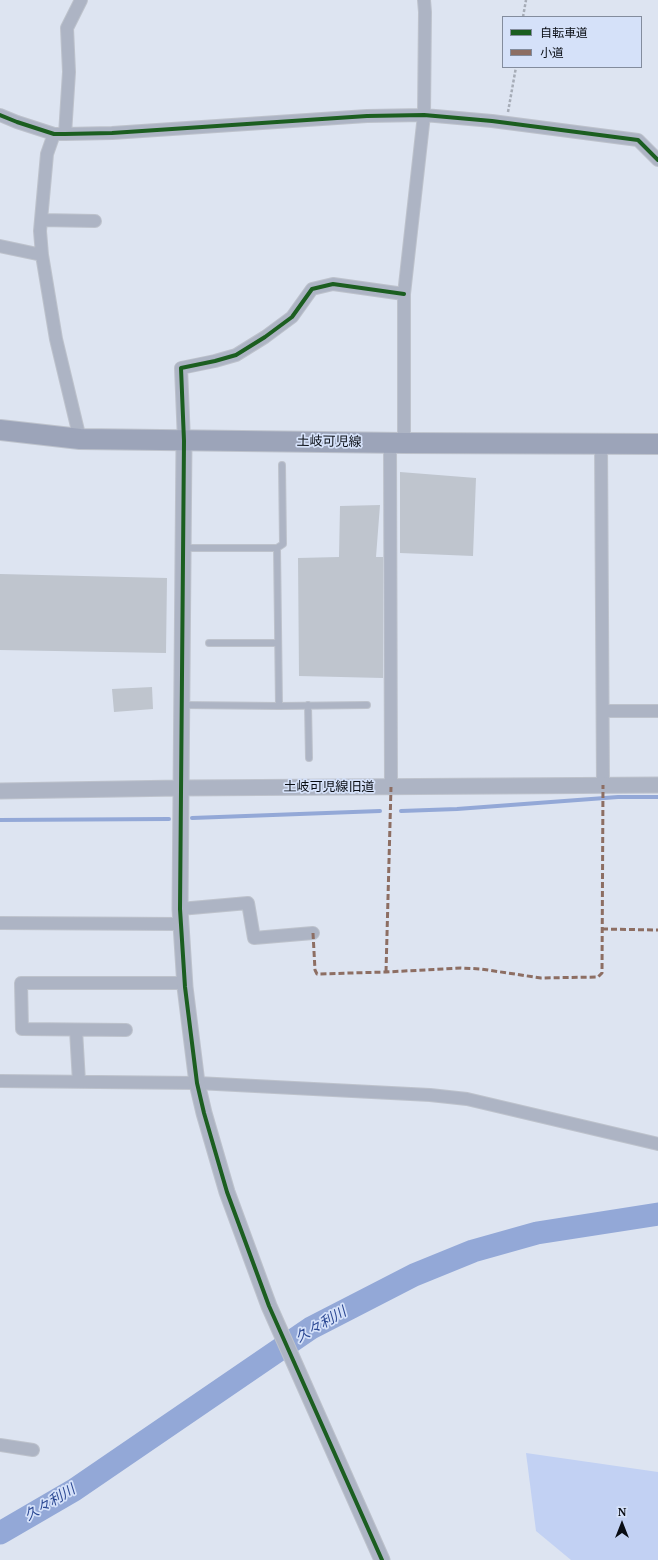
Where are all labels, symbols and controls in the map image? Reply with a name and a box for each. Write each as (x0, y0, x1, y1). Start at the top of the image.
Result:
legend (502, 16, 642, 68)
text: 自転車道 (540, 24, 588, 41)
text: 小道 (540, 44, 564, 61)
street label: 土岐可児線 (296, 434, 362, 450)
street label: 土岐可児線旧道 (284, 779, 374, 795)
water label: 久々利川 (293, 1304, 349, 1346)
water label: 久々利川 (22, 1481, 78, 1525)
north arrow (602, 1504, 642, 1544)
text: N (618, 1504, 626, 1519)

